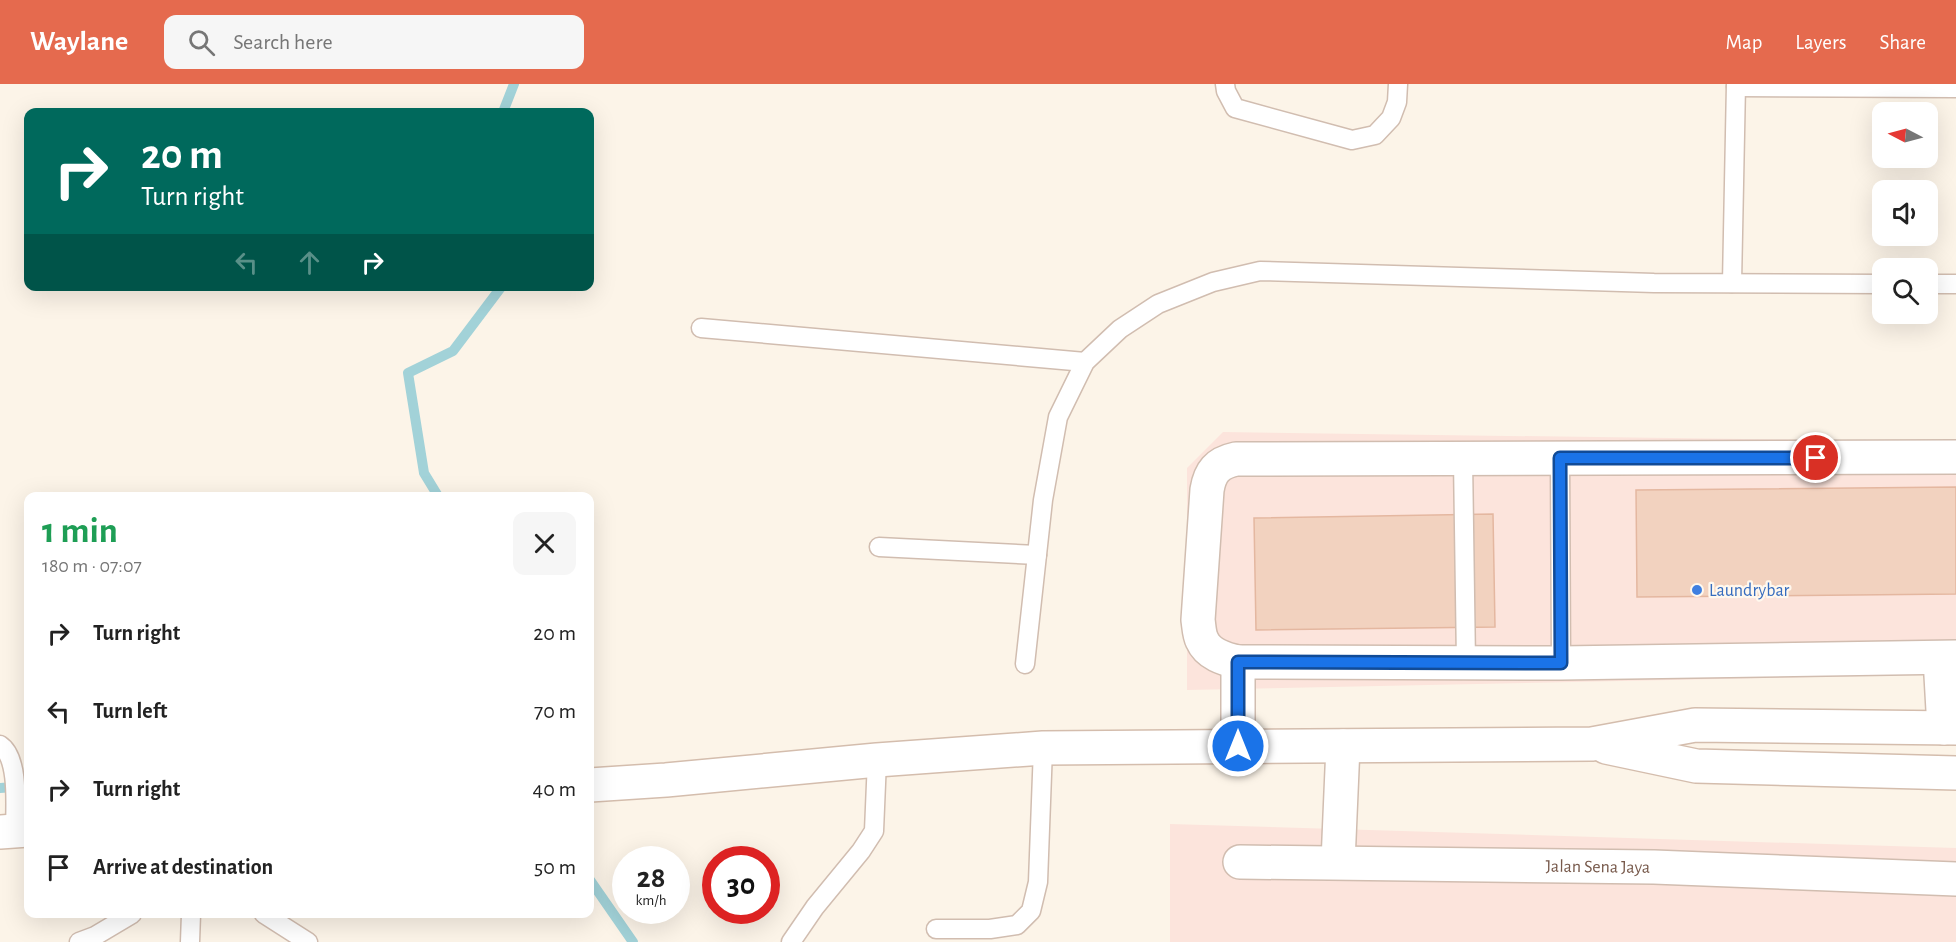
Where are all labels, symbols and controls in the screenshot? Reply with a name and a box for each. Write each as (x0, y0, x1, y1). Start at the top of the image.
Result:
search box (164, 15, 584, 69)
icon: search (185, 26, 218, 59)
text: Waylane (30, 28, 128, 56)
text: Search here (233, 31, 333, 53)
text: Map (1726, 32, 1762, 53)
text: Layers (1795, 32, 1846, 53)
text: Share (1879, 32, 1926, 53)
north arrow (1872, 102, 1938, 168)
map controls (1872, 102, 1938, 324)
icon: right (42, 132, 120, 210)
text: 20 m (141, 134, 223, 176)
button: sound (1872, 180, 1938, 246)
text: Turn right (141, 183, 244, 210)
icon: left (230, 246, 263, 279)
icon: ahead (293, 246, 326, 279)
icon: right (356, 246, 389, 279)
button: search (1872, 258, 1938, 324)
pin (1790, 432, 1841, 483)
icon: arrive (1799, 441, 1832, 474)
button: close (513, 512, 576, 575)
text: 1 min (42, 513, 118, 549)
text: 180 m · 07:07 (42, 556, 142, 576)
place label: Laundrybar (1709, 582, 1790, 600)
marker: Laundrybar (1690, 583, 1704, 597)
icon: right (42, 617, 75, 650)
text: Turn right (93, 622, 180, 644)
text: 20 m (533, 622, 576, 644)
icon: left (42, 695, 75, 728)
text: Turn left (93, 700, 167, 722)
text: 70 m (534, 700, 576, 722)
position arrow (1206, 714, 1270, 778)
icon: right (42, 773, 75, 806)
text: Turn right (93, 778, 180, 800)
text: 40 m (533, 778, 576, 800)
speed limit sign: 30 (702, 846, 780, 924)
icon: arrive (42, 851, 75, 884)
text: Arrive at destination (93, 856, 273, 878)
text: 50 m (534, 856, 576, 878)
street label: Jalan Sena Jaya (1546, 858, 1650, 877)
text: 28 (637, 863, 665, 893)
text: km/h (636, 893, 666, 908)

